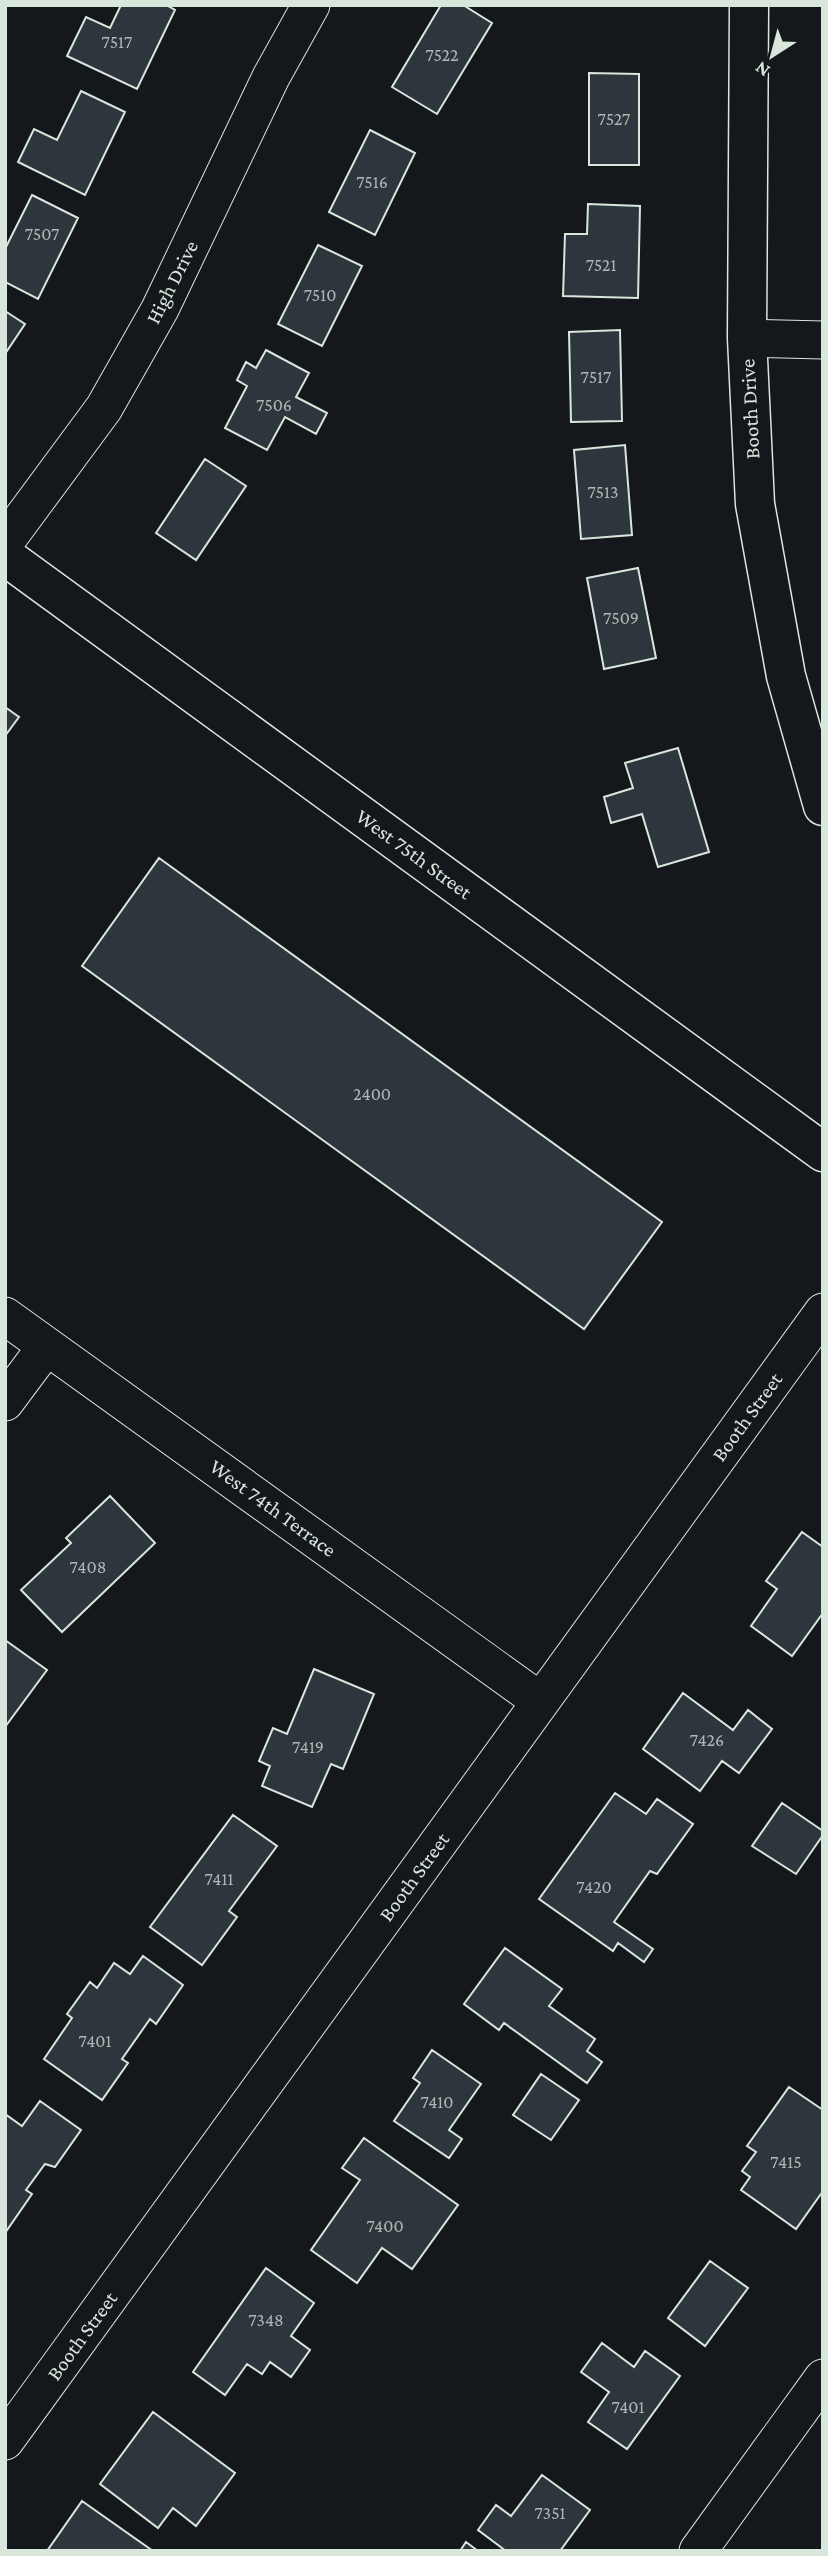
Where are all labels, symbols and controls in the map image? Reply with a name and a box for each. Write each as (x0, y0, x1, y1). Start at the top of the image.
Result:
north arrow (737, 21, 807, 91)
house number: 7517 (102, 32, 132, 52)
house number: 7522 (425, 45, 459, 65)
text: N (751, 57, 774, 82)
house number: 7527 (598, 109, 630, 129)
house number: 7516 (356, 172, 388, 192)
house number: 7507 (25, 224, 59, 244)
street label: High Drive (141, 236, 203, 328)
house number: 7521 (586, 255, 616, 275)
house number: 7510 (304, 285, 336, 305)
street label: Booth Drive (735, 358, 765, 460)
house number: 7517 (581, 367, 611, 387)
house number: 7506 (256, 395, 292, 415)
house number: 7513 (587, 482, 619, 502)
house number: 7509 (603, 608, 639, 628)
street label: West 75th Street (351, 804, 477, 905)
house number: 2400 (353, 1084, 391, 1104)
street label: Booth Street (707, 1367, 788, 1466)
street label: West 74th Terrace (205, 1454, 341, 1562)
house number: 7408 (70, 1557, 106, 1577)
house number: 7426 (690, 1730, 724, 1750)
house number: 7419 (292, 1737, 324, 1757)
street label: Booth Street (374, 1827, 455, 1926)
house number: 7411 (205, 1869, 233, 1889)
house number: 7420 (576, 1877, 612, 1897)
house number: 7401 (78, 2031, 112, 2051)
house number: 7410 (420, 2092, 454, 2112)
house number: 7415 (770, 2152, 802, 2172)
house number: 7400 (366, 2216, 404, 2236)
street label: Booth Street (42, 2286, 123, 2385)
house number: 7348 (248, 2310, 284, 2330)
house number: 7401 (611, 2397, 645, 2417)
house number: 7351 (534, 2503, 566, 2523)

